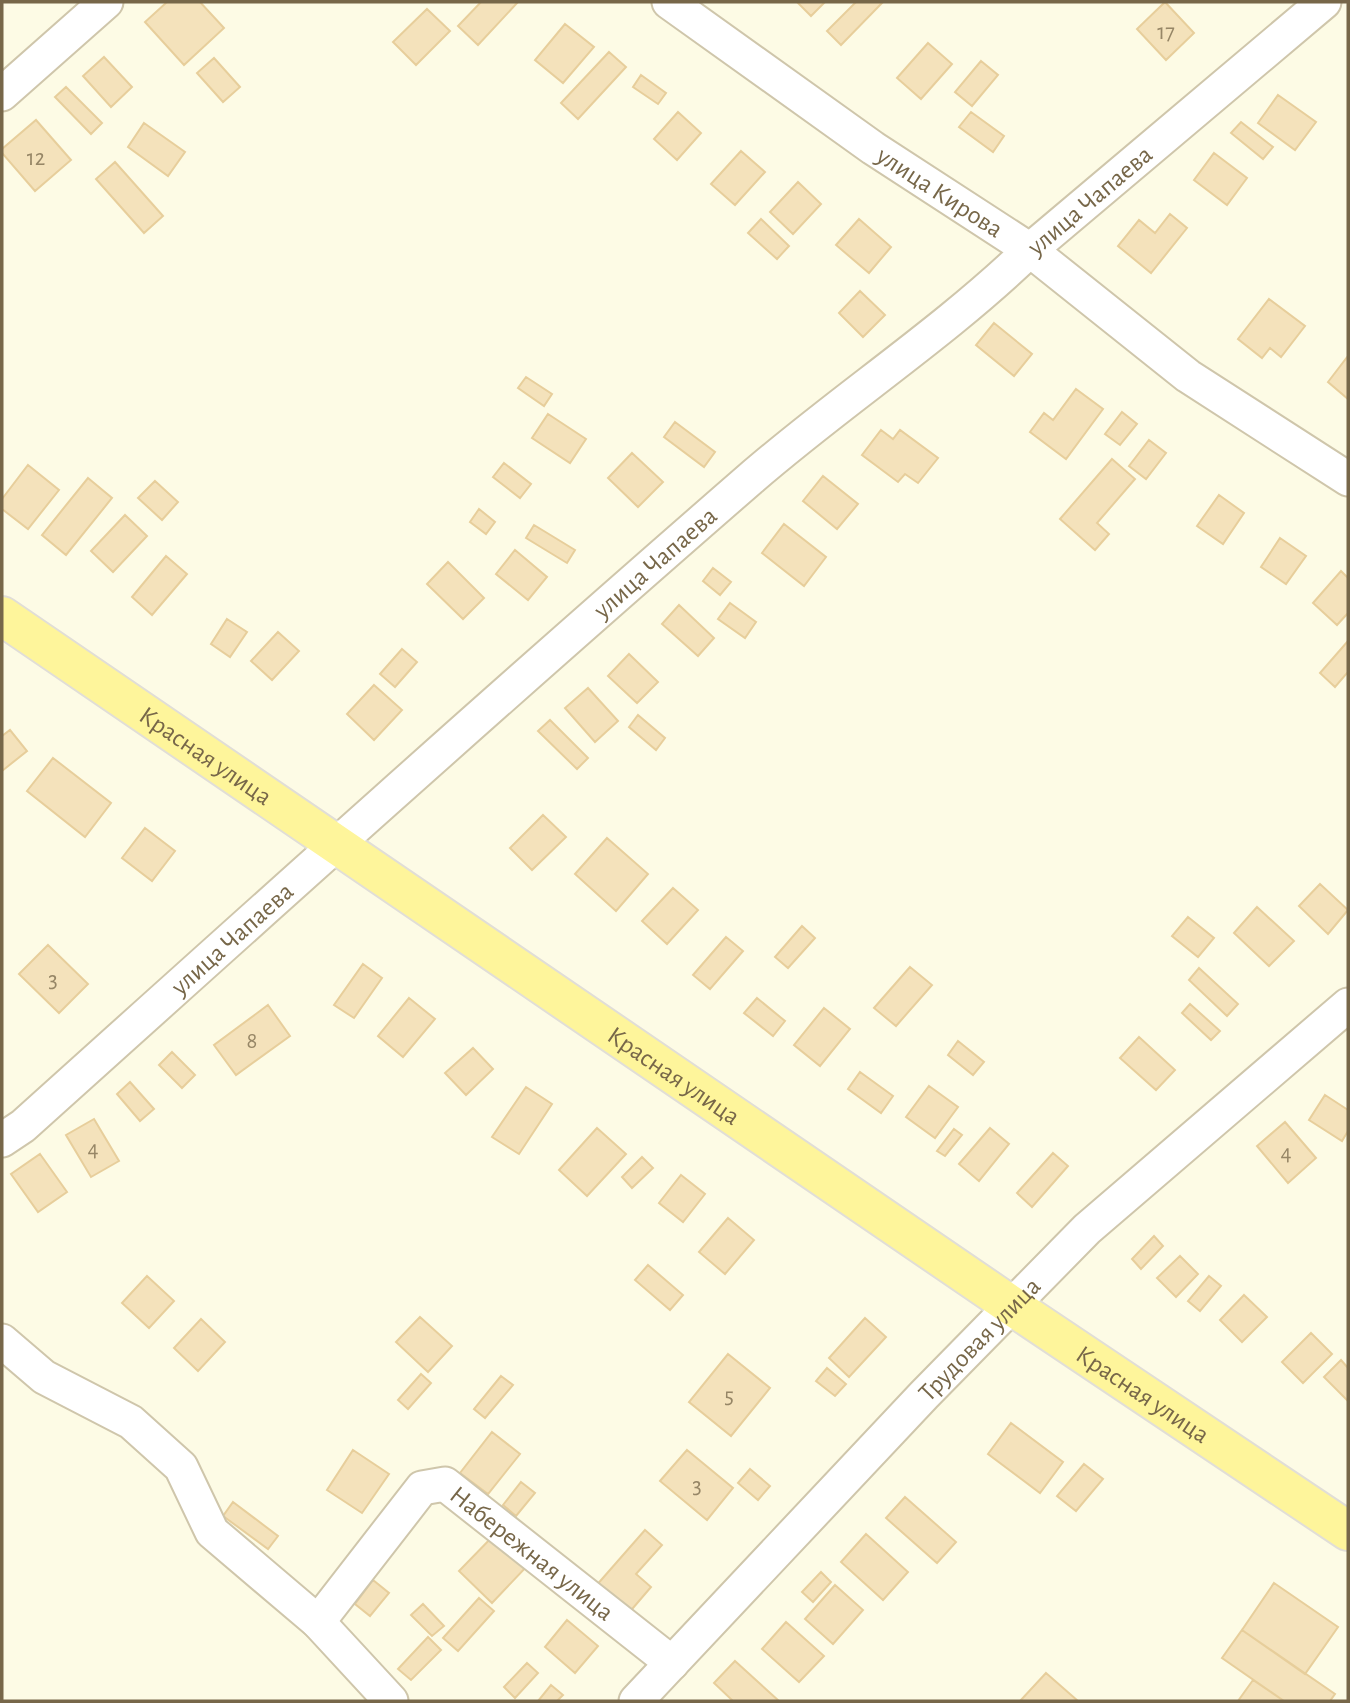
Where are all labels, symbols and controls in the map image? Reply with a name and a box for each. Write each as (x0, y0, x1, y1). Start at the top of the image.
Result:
house number: 17 (1157, 21, 1175, 44)
street label: улица Чапаева (1022, 141, 1157, 261)
street label: улица Кирова (871, 142, 1007, 243)
house number: 12 (27, 147, 45, 170)
street label: улица Чапаева (588, 502, 722, 624)
street label: Красная улица (134, 702, 276, 810)
street label: улица Чапаева (166, 878, 298, 1001)
house number: 3 (48, 969, 58, 992)
street label: Красная улица (603, 1022, 745, 1130)
house number: 8 (247, 1030, 257, 1053)
house number: 4 (87, 1138, 99, 1161)
house number: 4 (1280, 1142, 1292, 1165)
street label: Трудовая улица (914, 1273, 1046, 1406)
street label: Красная улица (1071, 1341, 1214, 1448)
house number: 5 (724, 1385, 734, 1408)
house number: 3 (692, 1475, 702, 1498)
street label: Набережная улица (445, 1481, 618, 1626)

